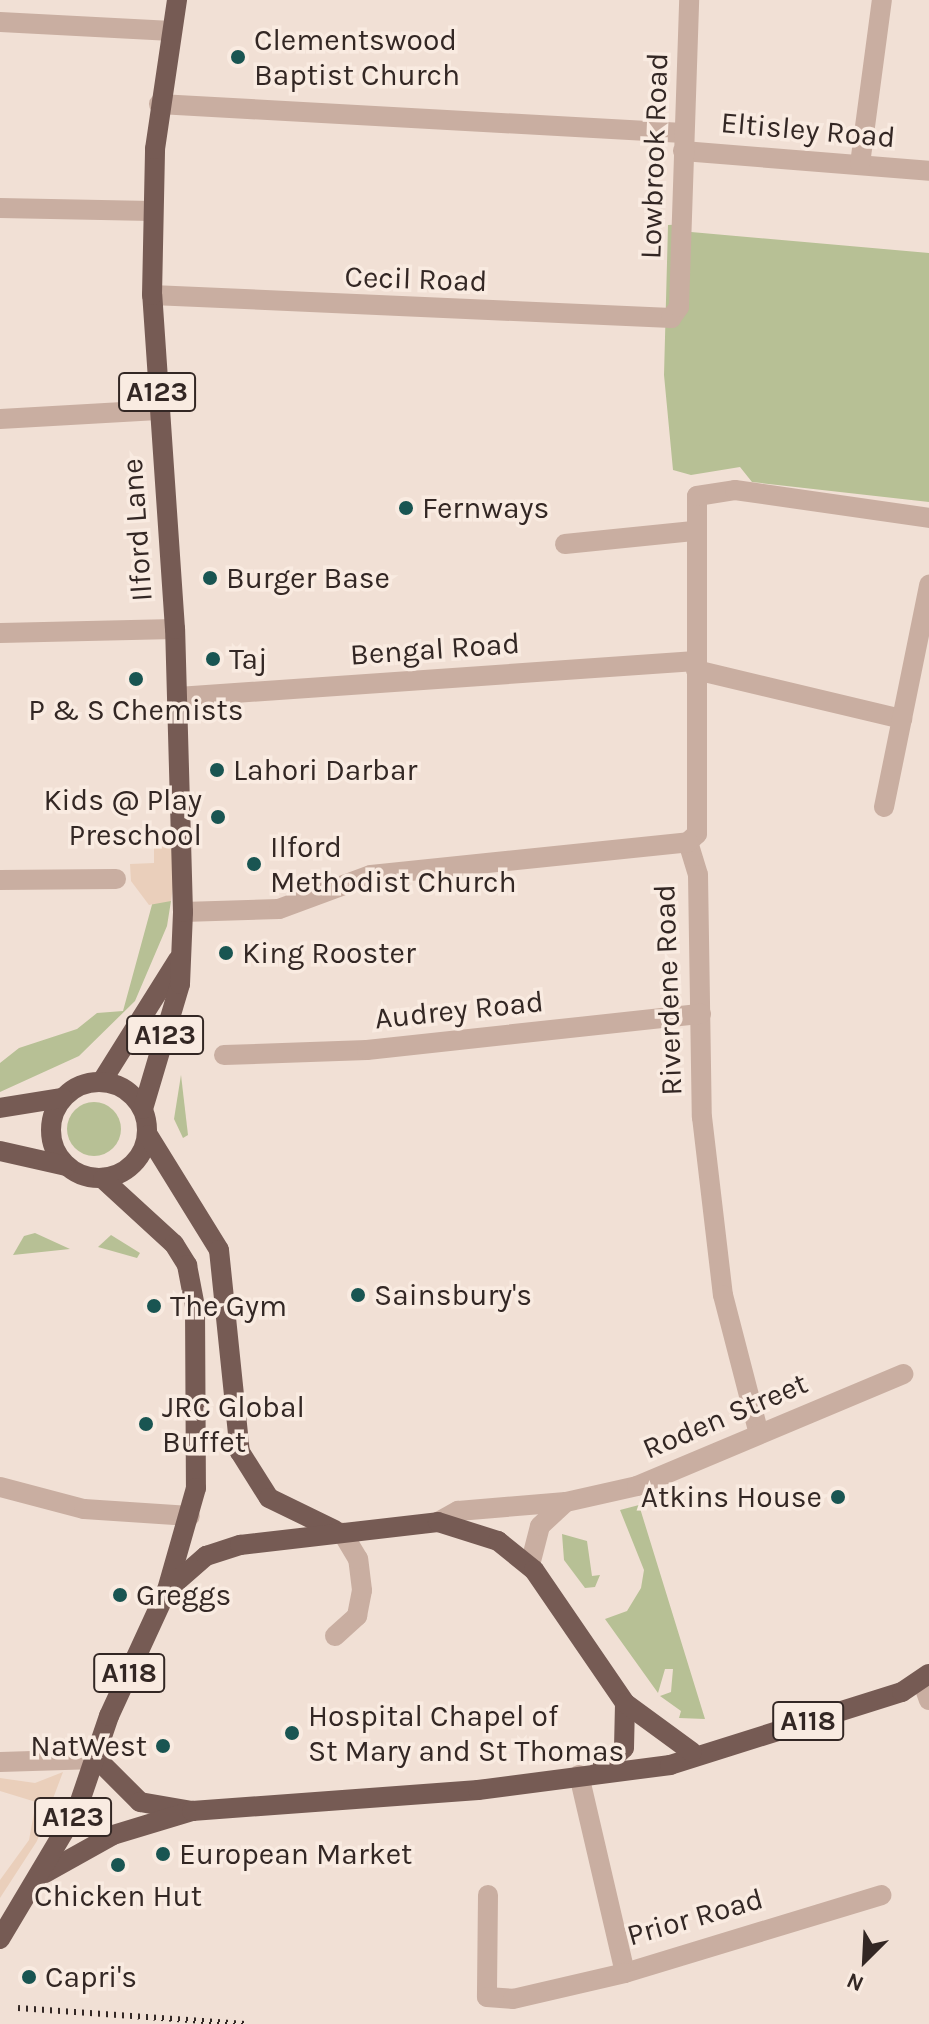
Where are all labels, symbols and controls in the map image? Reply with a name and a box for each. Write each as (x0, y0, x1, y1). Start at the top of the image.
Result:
place label: Clementswood Baptist Church (254, 22, 460, 92)
marker: Clementswood Baptist Church (229, 48, 247, 66)
street label: Lowbrook Road (632, 52, 676, 260)
street label: Eltisley Road (719, 104, 897, 156)
street label: Cecil Road (344, 259, 488, 299)
road number: A123 (117, 368, 197, 416)
street label: Ilford Lane (114, 457, 160, 603)
place label: Fernways (422, 490, 549, 526)
marker: Fernways (397, 499, 415, 517)
place label: Burger Base (226, 560, 390, 596)
marker: Burger Base (201, 569, 219, 587)
street label: Bengal Road (349, 625, 521, 673)
place label: Taj (229, 641, 267, 677)
marker: Taj (204, 650, 222, 668)
marker: P & S Chemists (127, 670, 145, 688)
place label: P & S Chemists (28, 692, 244, 728)
place label: Lahori Darbar (233, 752, 417, 788)
marker: Lahori Darbar (208, 761, 226, 779)
place label: Kids @ Play Preschool (43, 782, 202, 852)
marker: Kids @ Play Preschool (209, 808, 227, 826)
place label: Ilford Methodist Church (270, 829, 517, 900)
marker: Ilford Methodist Church (245, 855, 263, 873)
street label: Riverdene Road (646, 884, 690, 1096)
place label: King Rooster (242, 935, 416, 971)
marker: King Rooster (217, 944, 235, 962)
street label: Audrey Road (373, 983, 545, 1037)
road number: A123 (125, 1011, 205, 1059)
place label: Sainsbury's (374, 1277, 532, 1313)
marker: Sainsbury's (349, 1286, 367, 1304)
place label: The Gym (170, 1288, 287, 1324)
marker: The Gym (145, 1297, 163, 1315)
street label: Roden Street (637, 1365, 813, 1467)
place label: JRC Global Buffet (162, 1389, 305, 1460)
marker: JRC Global Buffet (137, 1415, 155, 1433)
place label: Atkins House (641, 1479, 822, 1515)
marker: Atkins House (829, 1488, 847, 1506)
place label: Greggs (136, 1577, 231, 1613)
marker: Greggs (111, 1586, 129, 1604)
road number: A118 (93, 1649, 165, 1697)
road number: A118 (772, 1697, 844, 1745)
place label: Hospital Chapel of St Mary and St Thomas (308, 1698, 624, 1768)
marker: Hospital Chapel of St Mary and St Thomas (283, 1724, 301, 1742)
place label: NatWest (30, 1728, 147, 1764)
marker: NatWest (154, 1737, 172, 1755)
road number: A123 (33, 1793, 113, 1841)
place label: European Market (179, 1836, 412, 1872)
marker: European Market (154, 1845, 172, 1863)
marker: Chicken Hut (109, 1856, 127, 1874)
place label: Chicken Hut (34, 1878, 202, 1914)
street label: Prior Road (623, 1880, 767, 1954)
north arrow (825, 1920, 905, 2000)
place label: Capri's (45, 1959, 137, 1995)
text: N (843, 1967, 868, 1997)
marker: Capri's (20, 1968, 38, 1986)

